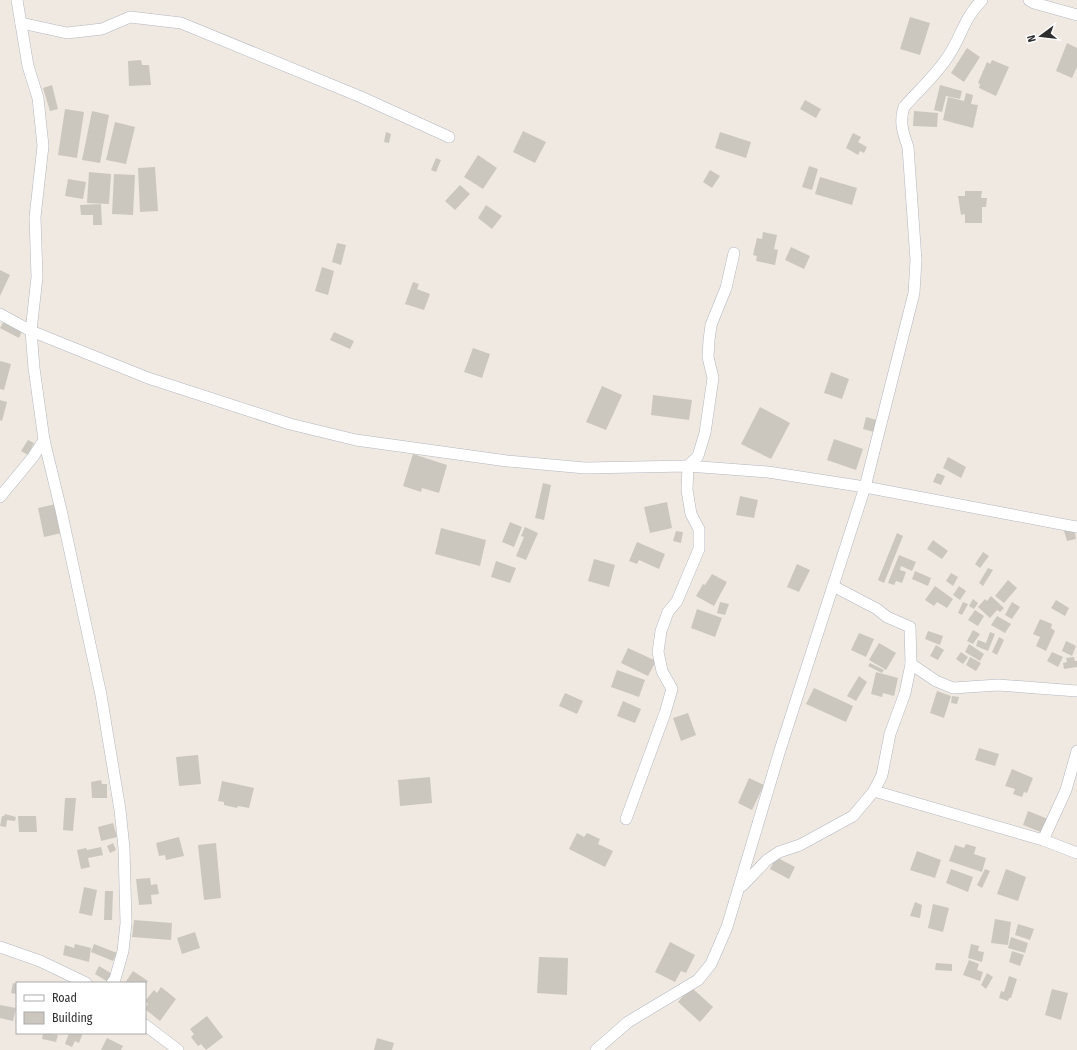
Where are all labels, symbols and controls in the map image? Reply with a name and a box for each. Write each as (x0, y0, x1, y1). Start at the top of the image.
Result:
north arrow (1021, 16, 1061, 56)
text: N (1025, 34, 1039, 43)
legend (16, 982, 146, 1034)
text: Road (52, 991, 77, 1005)
text: Building (52, 1011, 93, 1025)

